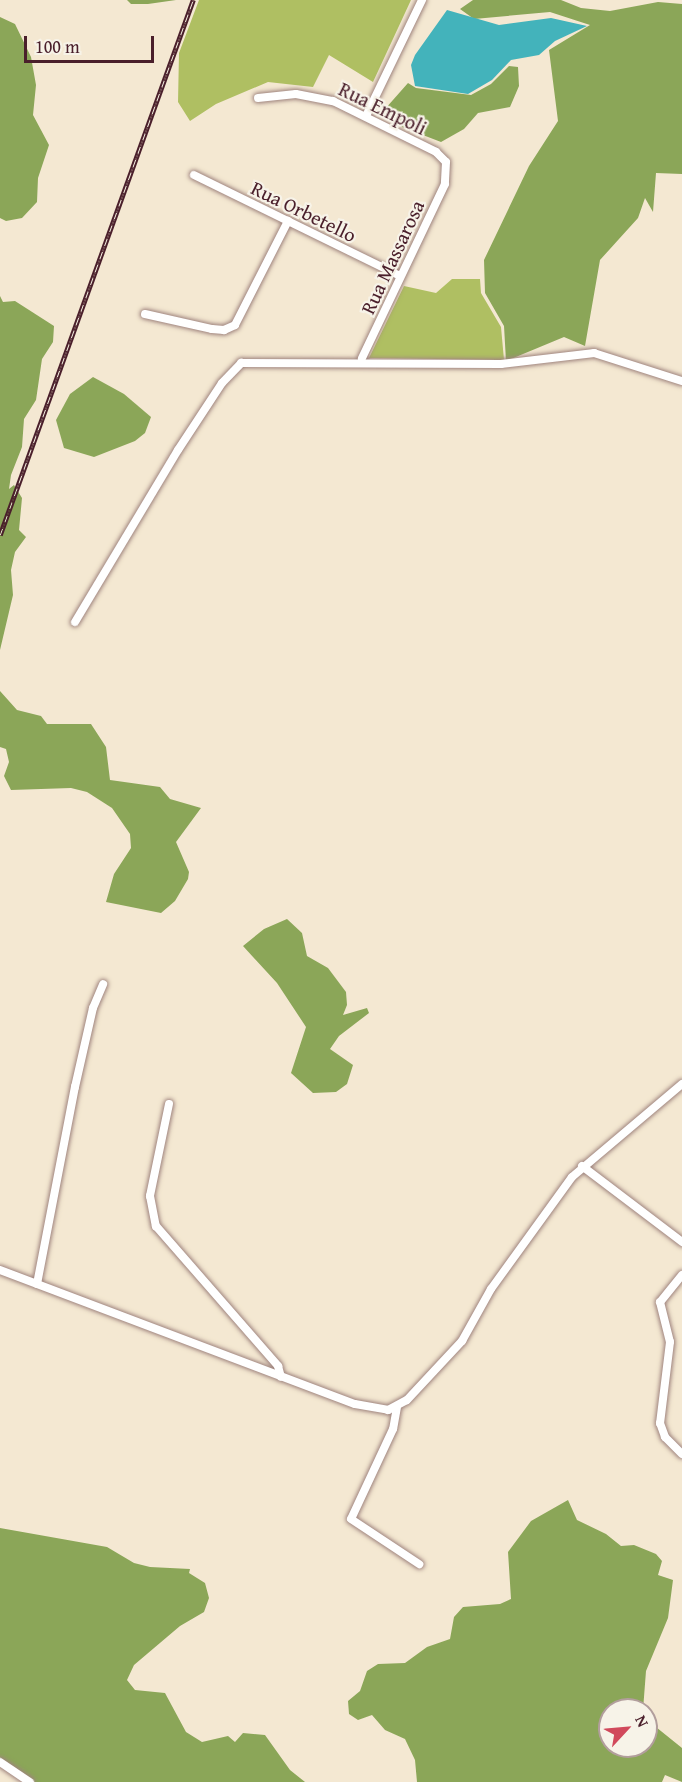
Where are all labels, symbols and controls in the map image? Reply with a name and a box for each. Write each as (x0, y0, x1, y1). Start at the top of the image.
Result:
scale bar (27, 24, 158, 62)
text: 100 m (35, 33, 80, 60)
street label: Rua Empoli (335, 76, 431, 140)
street label: Rua Orbetello (247, 175, 361, 247)
street label: Rua Massarosa (355, 196, 429, 318)
north arrow (598, 1698, 658, 1758)
text: N (629, 1711, 656, 1731)

